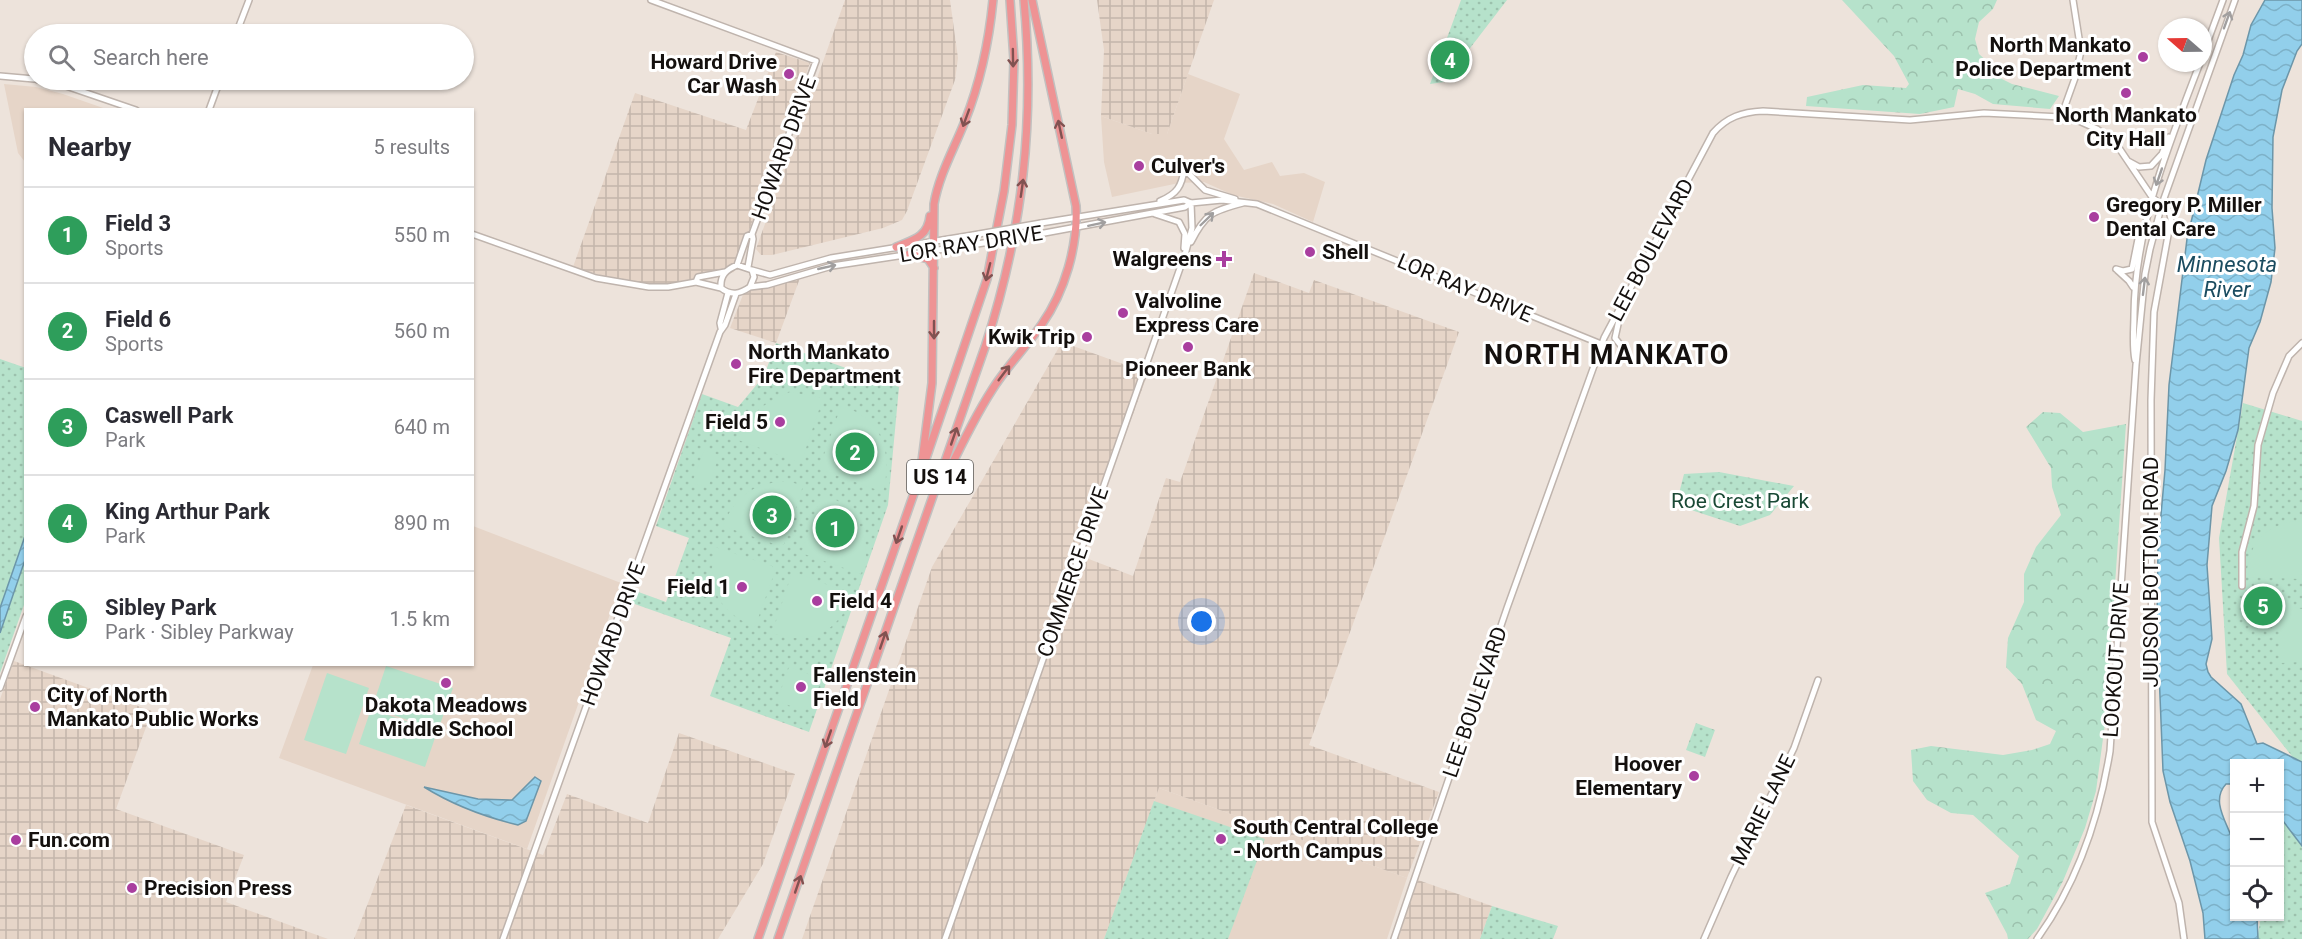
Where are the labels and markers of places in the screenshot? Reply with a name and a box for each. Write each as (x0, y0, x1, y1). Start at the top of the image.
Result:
place label: North Mankato Police Department (1955, 33, 2131, 81)
pin: 4 (1430, 38, 1470, 82)
place label: Howard Drive Car Wash (650, 50, 777, 98)
marker: North Mankato Police Department (2136, 50, 2150, 64)
marker: Howard Drive Car Wash (782, 67, 796, 81)
marker: North Mankato City Hall (2119, 86, 2133, 100)
place label: North Mankato City Hall (2055, 103, 2197, 151)
place label: Culver's (1151, 154, 1225, 178)
marker: Culver's (1132, 159, 1146, 173)
place label: Gregory P. Miller Dental Care (2106, 193, 2262, 241)
marker: Gregory P. Miller Dental Care (2087, 210, 2101, 224)
place label: Shell (1322, 240, 1369, 264)
marker: Shell (1303, 245, 1317, 259)
place label: Walgreens (1112, 247, 1212, 271)
marker: Walgreens (1217, 252, 1231, 266)
place label: Valvoline Express Care (1135, 289, 1259, 337)
marker: Valvoline Express Care (1116, 306, 1130, 320)
place label: Kwik Trip (988, 325, 1075, 349)
marker: Kwik Trip (1080, 330, 1094, 344)
place label: North Mankato Fire Department (748, 340, 901, 388)
marker: Pioneer Bank (1181, 340, 1195, 354)
marker: North Mankato Fire Department (729, 357, 743, 371)
place label: Pioneer Bank (1125, 357, 1252, 381)
place label: Field 5 (705, 410, 768, 434)
marker: Field 5 (773, 415, 787, 429)
pin: 2 (836, 430, 874, 474)
pin: 3 (752, 492, 792, 538)
pin: 1 (816, 506, 854, 550)
place label: Field 1 (667, 575, 730, 599)
marker: Field 1 (735, 580, 749, 594)
pin: 5 (2244, 584, 2282, 628)
place label: Field 4 (829, 589, 892, 613)
marker: Field 4 (810, 594, 824, 608)
place label: Fallenstein Field (813, 663, 916, 711)
marker: Dakota Meadows Middle School (439, 676, 453, 690)
marker: Fallenstein Field (794, 680, 808, 694)
place label: City of North Mankato Public Works (47, 683, 259, 731)
place label: Dakota Meadows Middle School (365, 693, 527, 741)
marker: City of North Mankato Public Works (28, 700, 42, 714)
place label: Hoover Elementary (1575, 752, 1682, 800)
marker: Hoover Elementary (1687, 769, 1701, 783)
place label: South Central College - North Campus (1233, 815, 1438, 863)
place label: Fun.com (28, 828, 110, 852)
marker: South Central College - North Campus (1214, 832, 1228, 846)
marker: Fun.com (9, 833, 23, 847)
place label: Precision Press (144, 876, 292, 900)
marker: Precision Press (125, 881, 139, 895)

